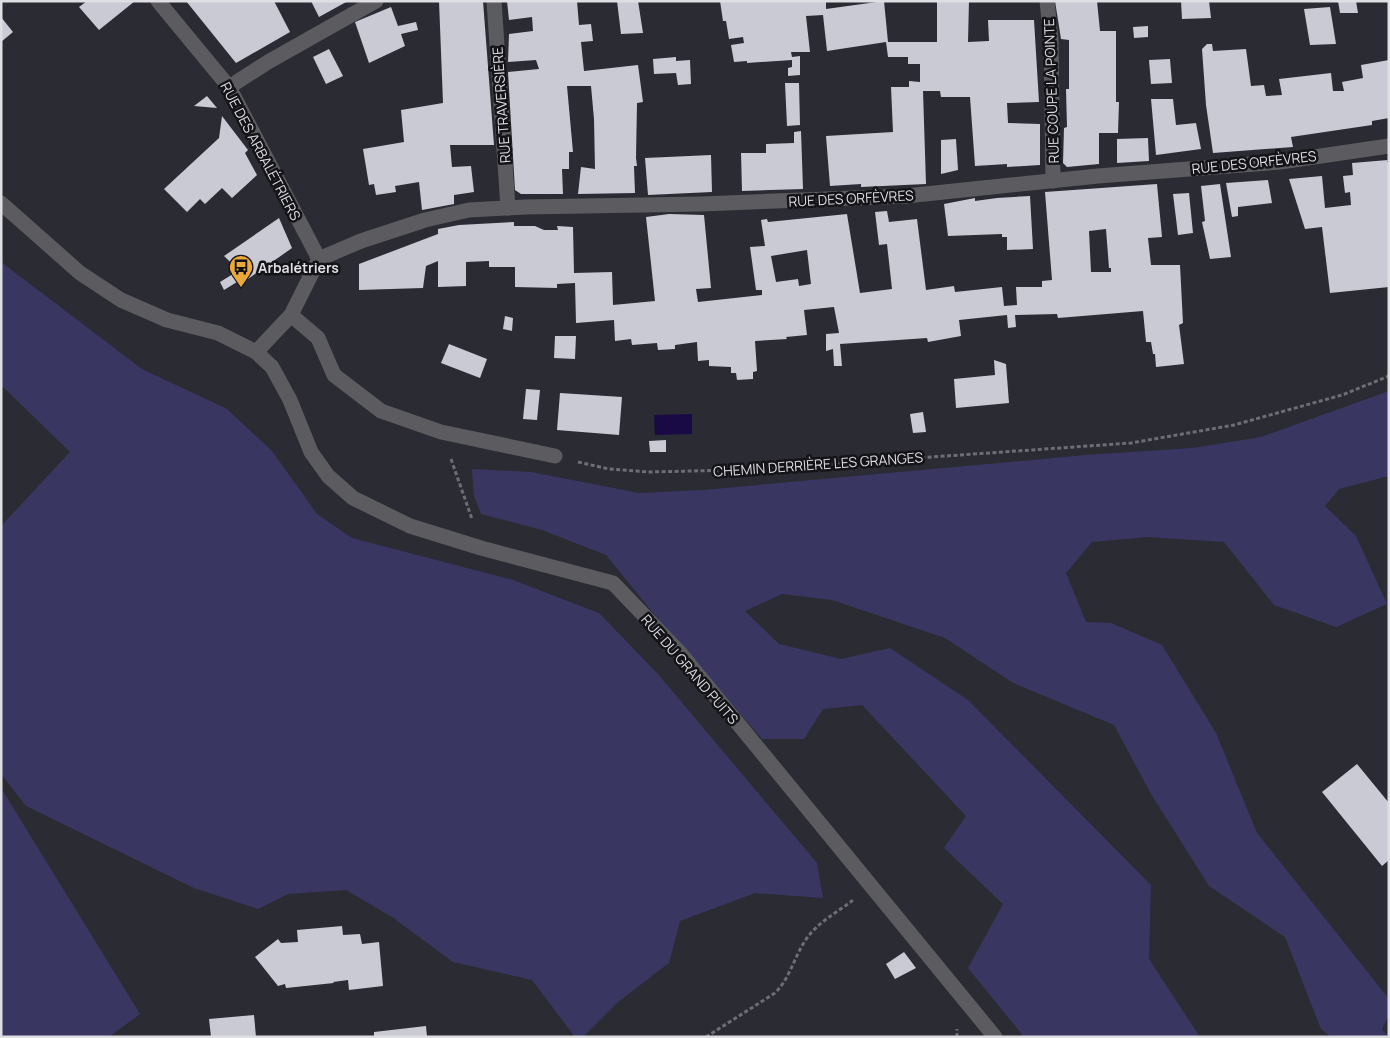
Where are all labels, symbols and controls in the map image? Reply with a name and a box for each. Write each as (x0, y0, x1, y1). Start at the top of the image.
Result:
street label: RUE COUPE LA POINTE (1039, 18, 1063, 164)
street label: RUE TRAVERSIÈRE (487, 46, 515, 164)
street label: RUE DES ARBALÉTRIERS (216, 79, 306, 224)
street label: RUE DES ORFÈVRES (1191, 146, 1318, 178)
street label: RUE DES ORFÈVRES (788, 185, 914, 211)
bus stop icon: Arbalétriers (228, 254, 254, 288)
place label: Arbalétriers (258, 258, 339, 277)
street label: CHEMIN DERRIÈRE LES GRANGES (712, 447, 924, 481)
street label: RUE DU GRAND PUITS (637, 610, 743, 728)

